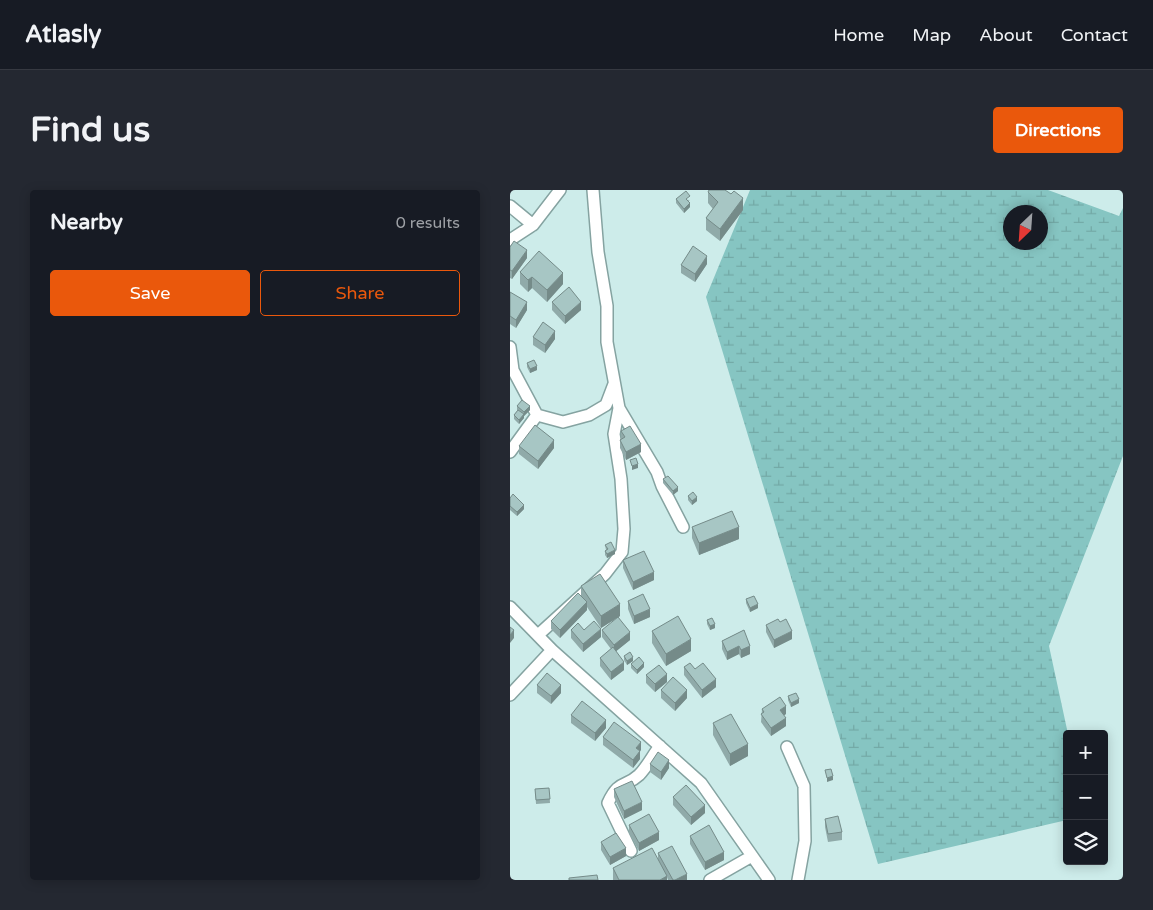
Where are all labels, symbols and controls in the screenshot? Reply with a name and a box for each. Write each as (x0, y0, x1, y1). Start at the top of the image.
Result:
text: Atlasly (25, 20, 101, 49)
text: Home (833, 24, 884, 46)
text: Map (912, 24, 951, 46)
text: About (979, 24, 1033, 46)
text: Contact (1061, 24, 1128, 46)
button: Directions (993, 107, 1123, 153)
text: Find us (30, 109, 150, 151)
north arrow (1003, 205, 1048, 250)
text: Nearby (50, 210, 123, 235)
text: 0 results (396, 213, 460, 233)
button: Save (50, 270, 250, 316)
button: Share (260, 270, 460, 316)
map controls (1063, 730, 1108, 865)
button: + (1063, 730, 1108, 775)
button: − (1063, 775, 1108, 820)
button: layers (1063, 820, 1108, 865)

